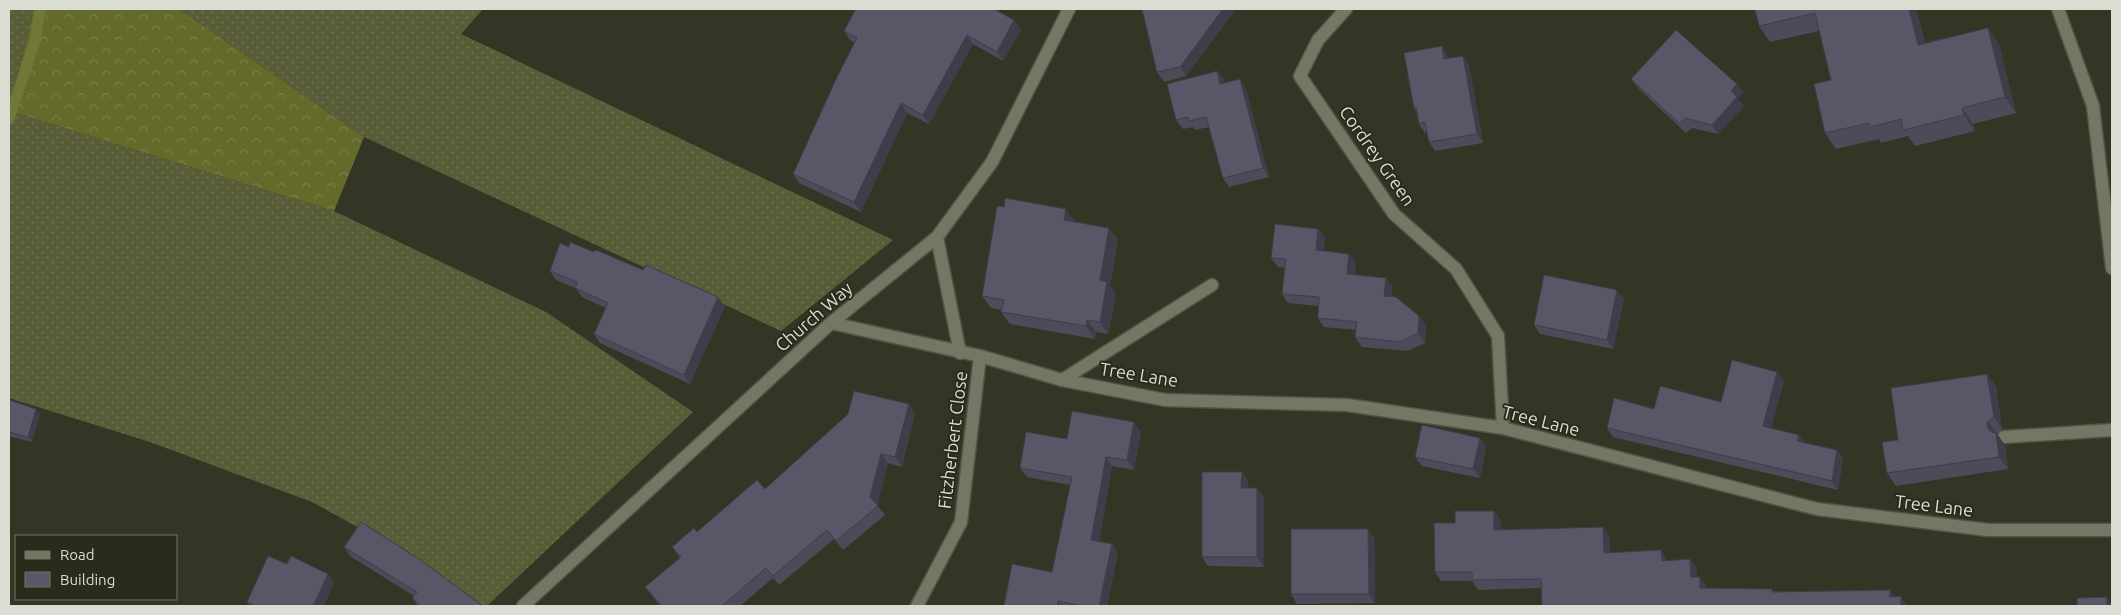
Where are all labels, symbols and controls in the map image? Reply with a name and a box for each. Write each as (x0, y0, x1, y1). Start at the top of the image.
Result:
street label: Cordrey Green (1336, 102, 1420, 209)
street label: Church Way (771, 277, 856, 355)
street label: Tree Lane (1099, 358, 1180, 390)
street label: Fitzherbert Close (934, 370, 970, 510)
street label: Tree Lane (1501, 401, 1582, 439)
street label: Tree Lane (1894, 490, 1974, 520)
legend (15, 535, 178, 600)
text: Road (60, 546, 95, 563)
text: Building (60, 571, 115, 588)

